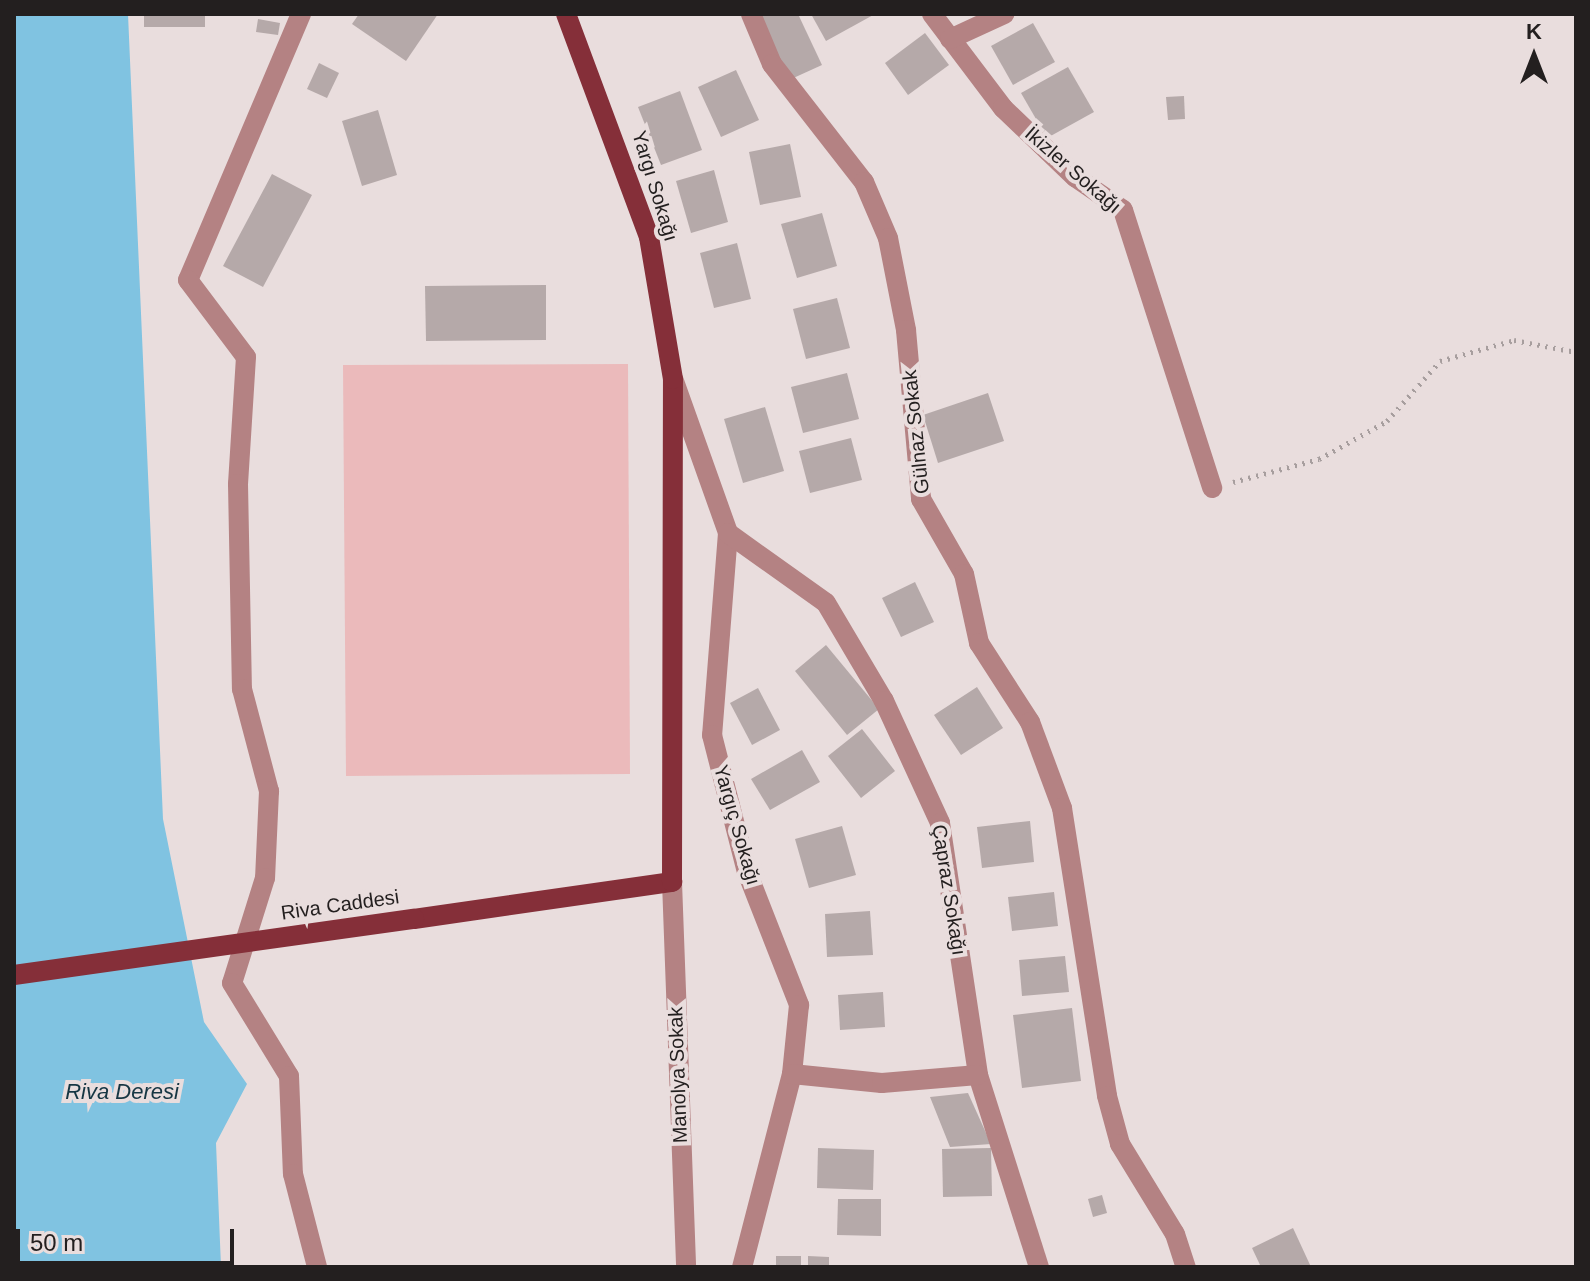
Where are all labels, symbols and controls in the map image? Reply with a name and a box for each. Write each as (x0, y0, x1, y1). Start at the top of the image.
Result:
north arrow (1494, 16, 1574, 96)
text: K (1526, 19, 1542, 44)
street label: İkizler Sokağı (1020, 122, 1126, 218)
street label: Yargı Sokağı (627, 128, 683, 244)
street label: Gülnaz Sokak (898, 369, 934, 495)
street label: Yargıç Sokağı (708, 762, 766, 888)
street label: Çapraz Sokağı (927, 823, 971, 957)
street label: Riva Caddesi (279, 885, 401, 925)
street label: Manolya Sokak (664, 1006, 692, 1144)
water label: Riva Deresi (65, 1079, 179, 1105)
scale bar (20, 1213, 238, 1263)
text: 50 m (30, 1229, 83, 1256)

